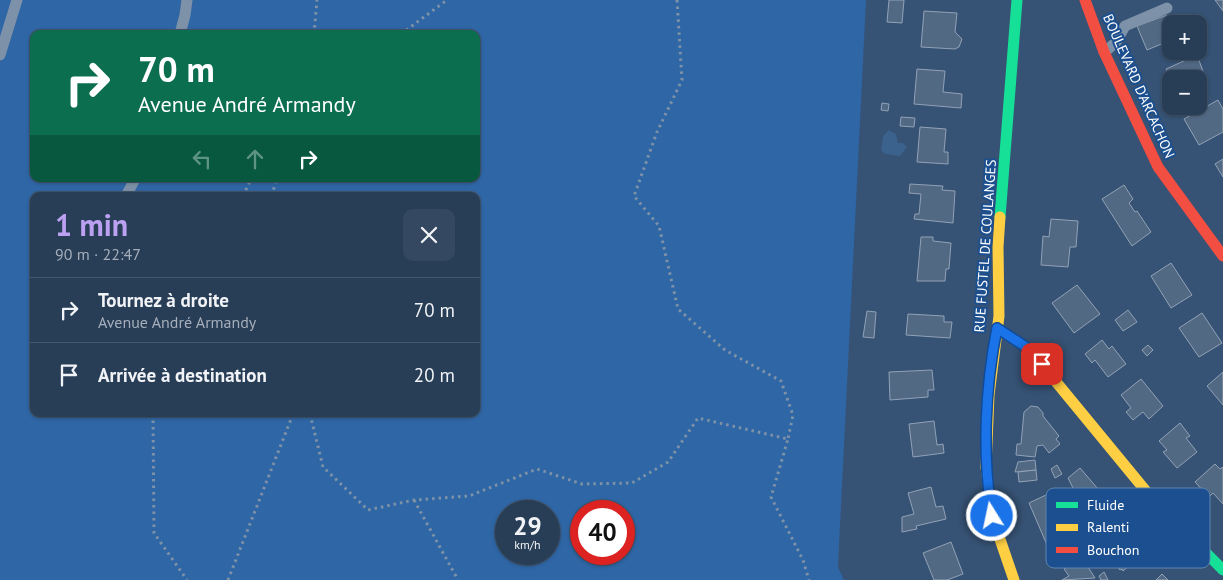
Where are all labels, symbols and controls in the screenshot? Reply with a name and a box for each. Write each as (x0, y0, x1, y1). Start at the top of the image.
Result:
street label: BOULEVARD D'ARCACHON (1099, 11, 1179, 161)
map controls (1162, 15, 1207, 115)
button: + (1162, 15, 1207, 60)
text: 70 m (138, 46, 215, 92)
icon: right (55, 50, 120, 115)
button: − (1162, 70, 1207, 115)
text: Avenue André Armandy (138, 90, 356, 118)
icon: left (188, 145, 216, 173)
icon: ahead (241, 145, 269, 173)
icon: right (294, 145, 322, 173)
street label: RUE FUSTEL DE COULANGES (970, 159, 1000, 333)
text: 1 min (55, 205, 128, 244)
button: close (403, 209, 455, 261)
text: 90 m · 22:47 (55, 244, 141, 264)
text: Tournez à droite (98, 288, 229, 312)
icon: right (55, 296, 83, 324)
text: 70 m (414, 298, 455, 322)
text: Avenue André Armandy (98, 312, 256, 332)
pin (1021, 343, 1063, 385)
icon: arrive (1028, 350, 1056, 378)
icon: arrive (55, 361, 83, 389)
text: Arrivée à destination (98, 363, 267, 387)
text: 20 m (414, 363, 455, 387)
legend (1046, 488, 1210, 568)
position arrow (965, 489, 1017, 541)
text: Fluide (1087, 496, 1124, 514)
speed limit sign: 40 (570, 500, 635, 565)
text: 29 (513, 510, 542, 542)
text: Ralenti (1087, 518, 1130, 536)
text: km/h (514, 537, 541, 552)
text: Bouchon (1087, 541, 1139, 559)

